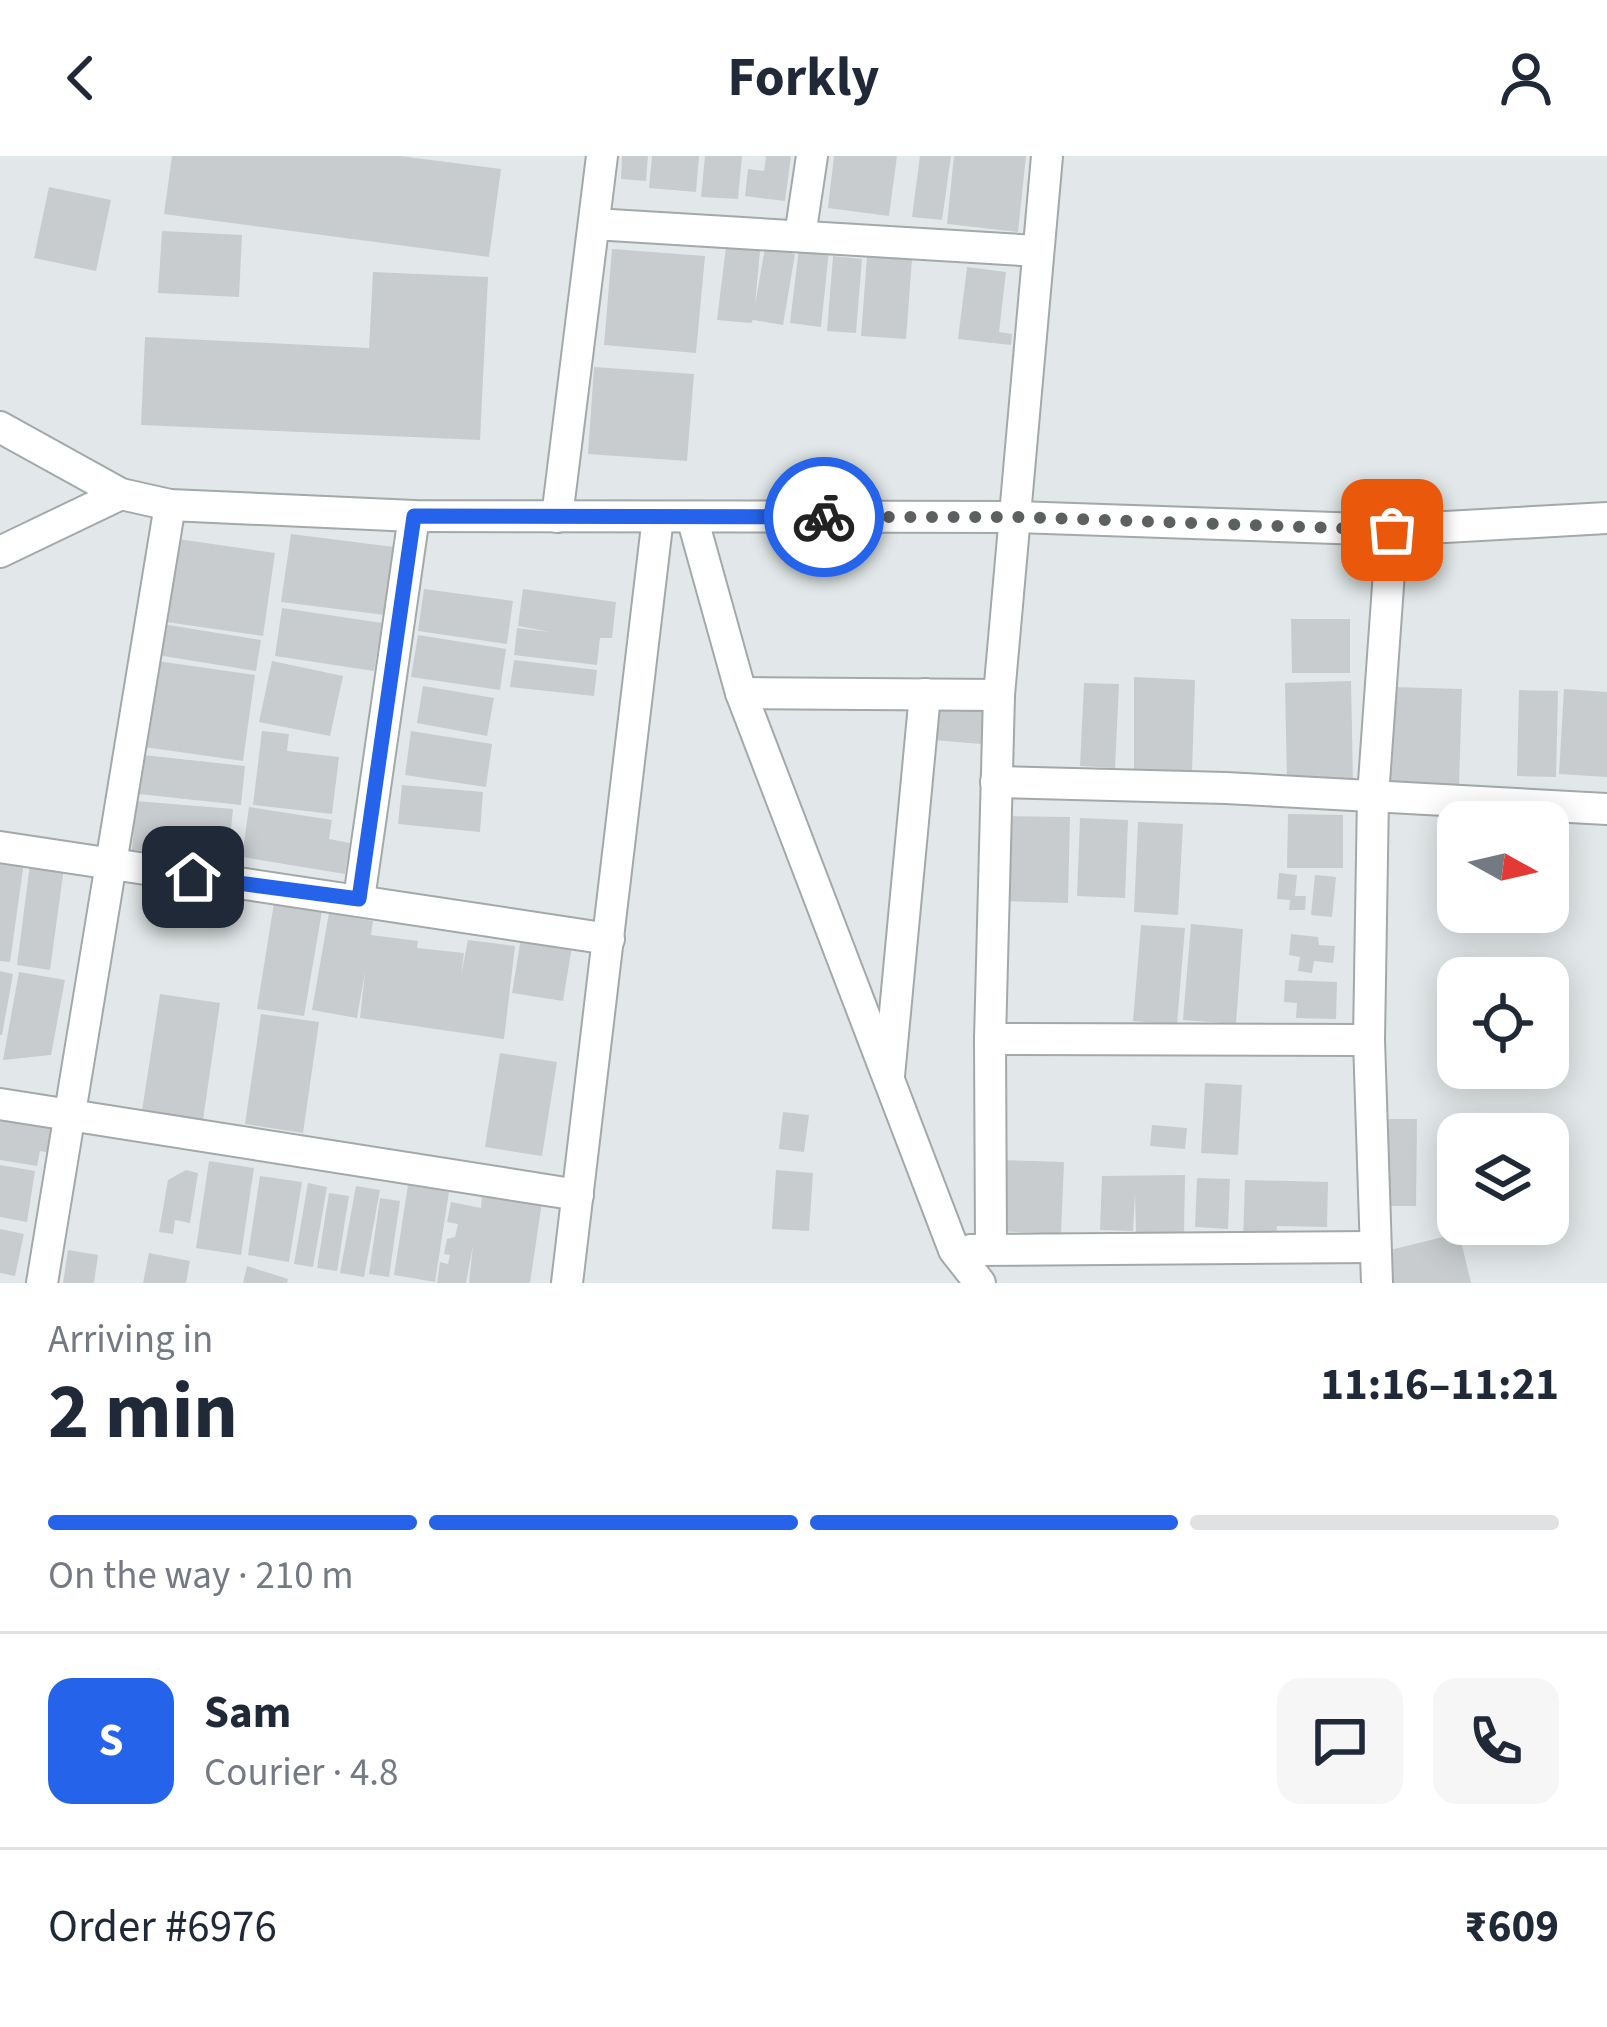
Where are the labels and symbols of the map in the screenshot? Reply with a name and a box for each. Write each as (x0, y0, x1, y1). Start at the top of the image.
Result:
courier (764, 457, 884, 577)
pin (1341, 479, 1443, 581)
north arrow (1437, 801, 1569, 933)
pin (142, 826, 244, 928)

